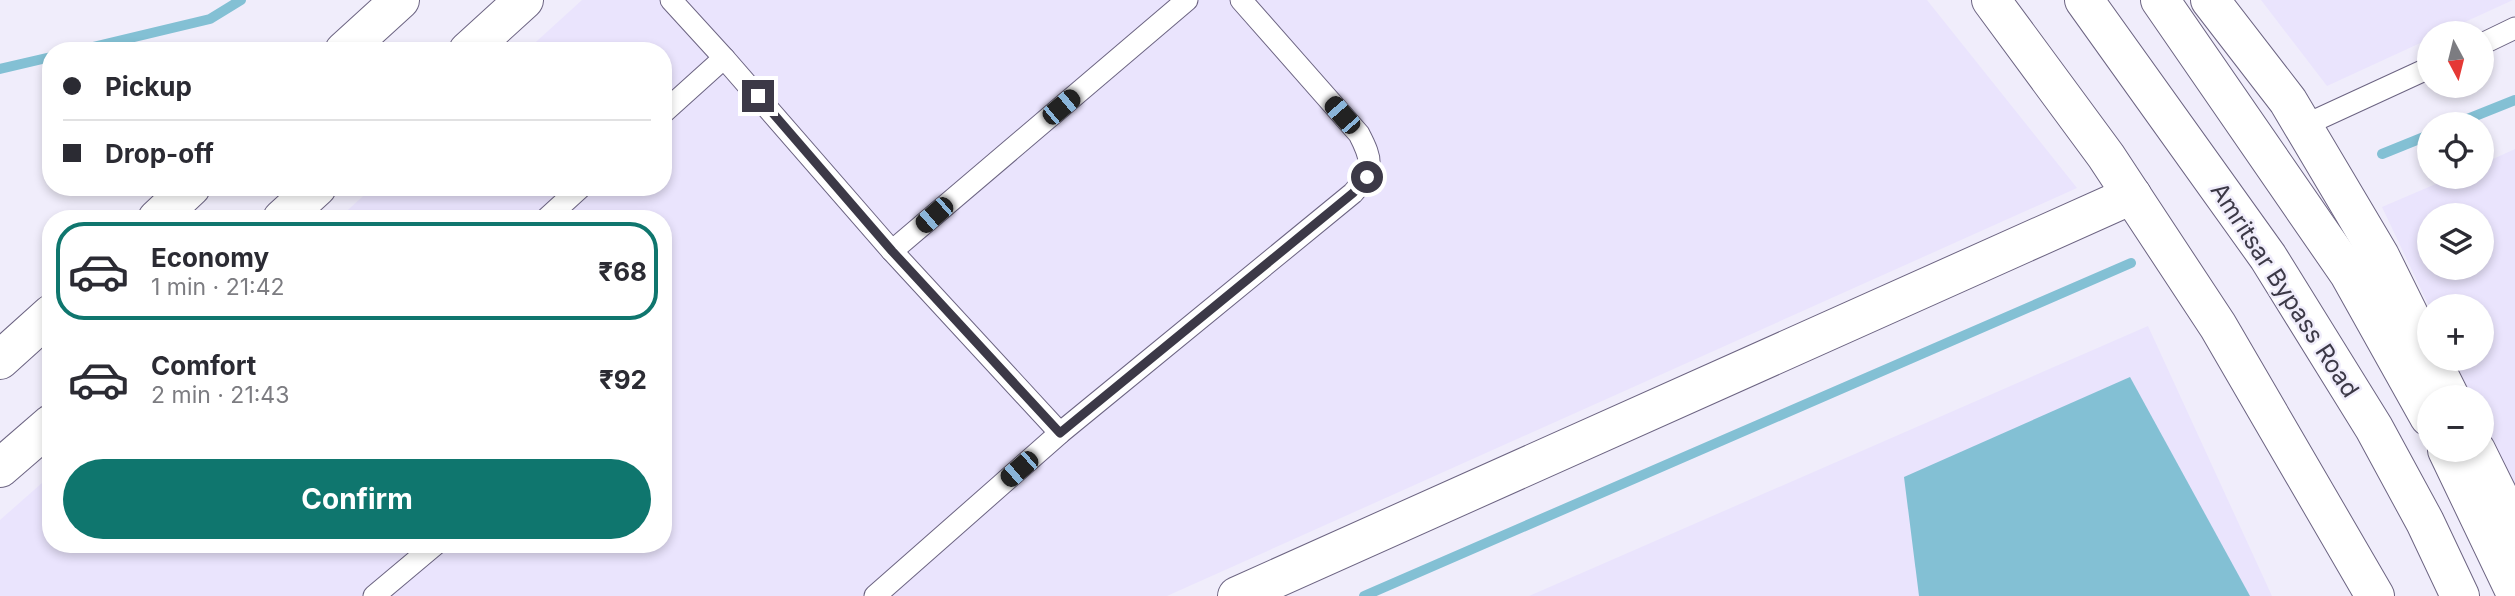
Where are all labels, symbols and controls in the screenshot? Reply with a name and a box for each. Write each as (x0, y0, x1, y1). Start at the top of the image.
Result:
north arrow (2417, 21, 2494, 98)
map controls (2417, 21, 2494, 462)
text: Pickup (105, 71, 192, 102)
route end (742, 80, 774, 112)
car (1039, 85, 1084, 129)
car (1321, 92, 1364, 138)
button: locate (2417, 112, 2494, 189)
text: Drop-off (105, 138, 214, 169)
route start (1351, 161, 1383, 193)
street label: Amritsar Bypass Road (2205, 177, 2365, 403)
car (912, 193, 957, 237)
button: layers (2417, 203, 2494, 280)
icon: car (67, 240, 130, 303)
text: Economy (151, 242, 269, 273)
text: ₹68 (598, 256, 647, 287)
text: 1 min · 21:42 (151, 273, 285, 301)
button: + (2417, 294, 2494, 371)
icon: car (67, 348, 130, 411)
text: Comfort (151, 350, 256, 381)
text: ₹92 (599, 364, 647, 395)
text: 2 min · 21:43 (151, 381, 289, 409)
button: − (2417, 385, 2494, 462)
car (997, 447, 1042, 491)
button: Confirm (63, 459, 651, 539)

